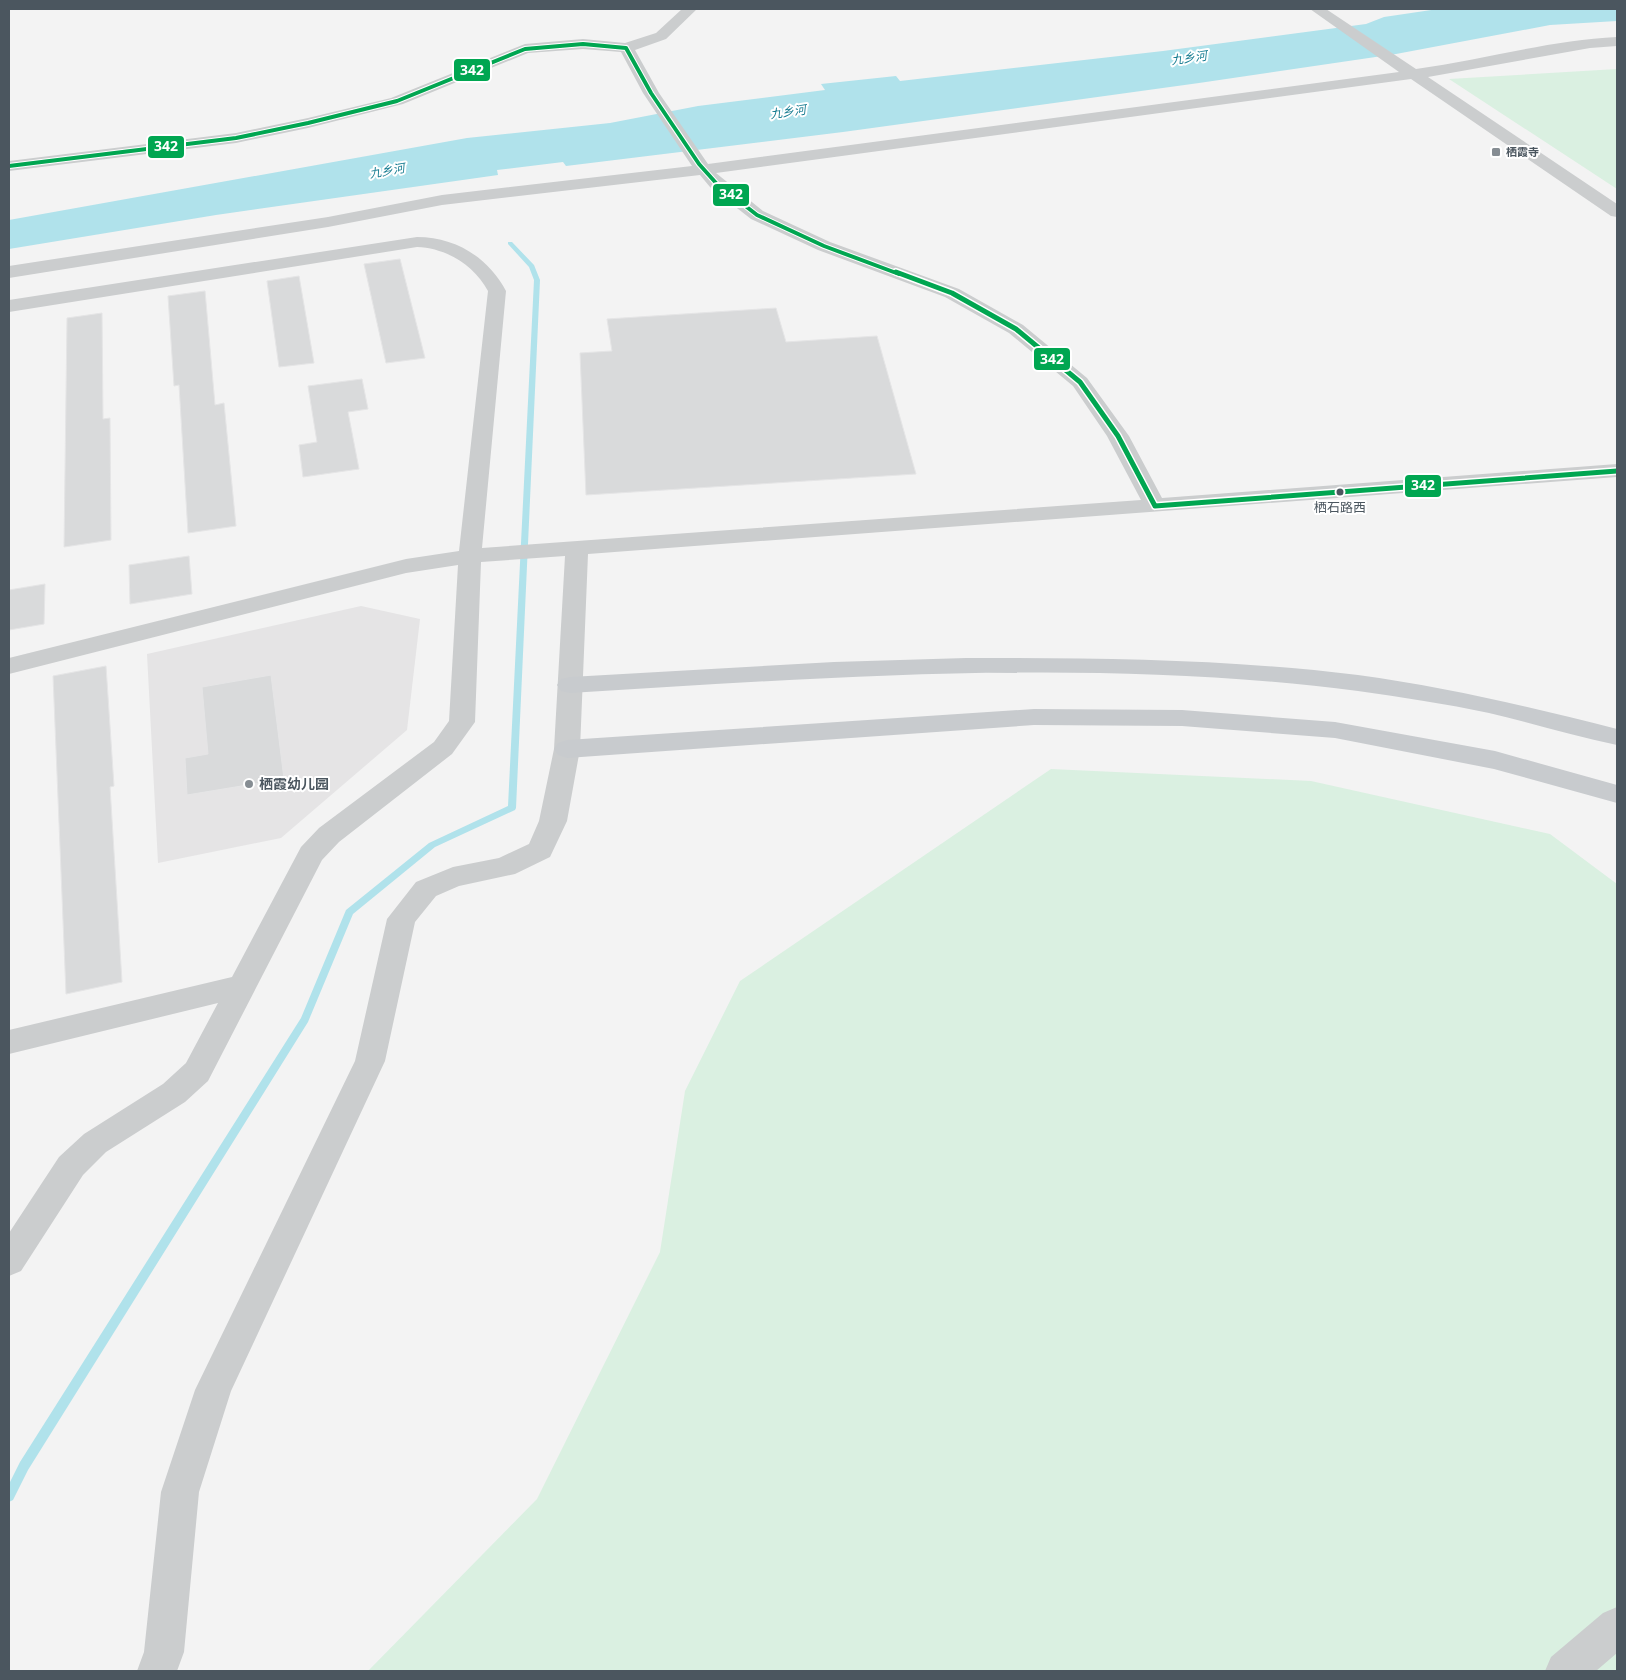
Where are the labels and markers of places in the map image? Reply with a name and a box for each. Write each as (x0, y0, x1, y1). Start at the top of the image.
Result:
place label: 栖霞寺 (1506, 144, 1539, 159)
marker: 栖霞寺 (1490, 146, 1502, 158)
marker: 栖石路西 (1335, 487, 1345, 497)
place label: 栖石路西 (1314, 498, 1366, 516)
place label: 栖霞幼儿园 (259, 774, 329, 793)
marker: 栖霞幼儿园 (243, 778, 255, 790)

